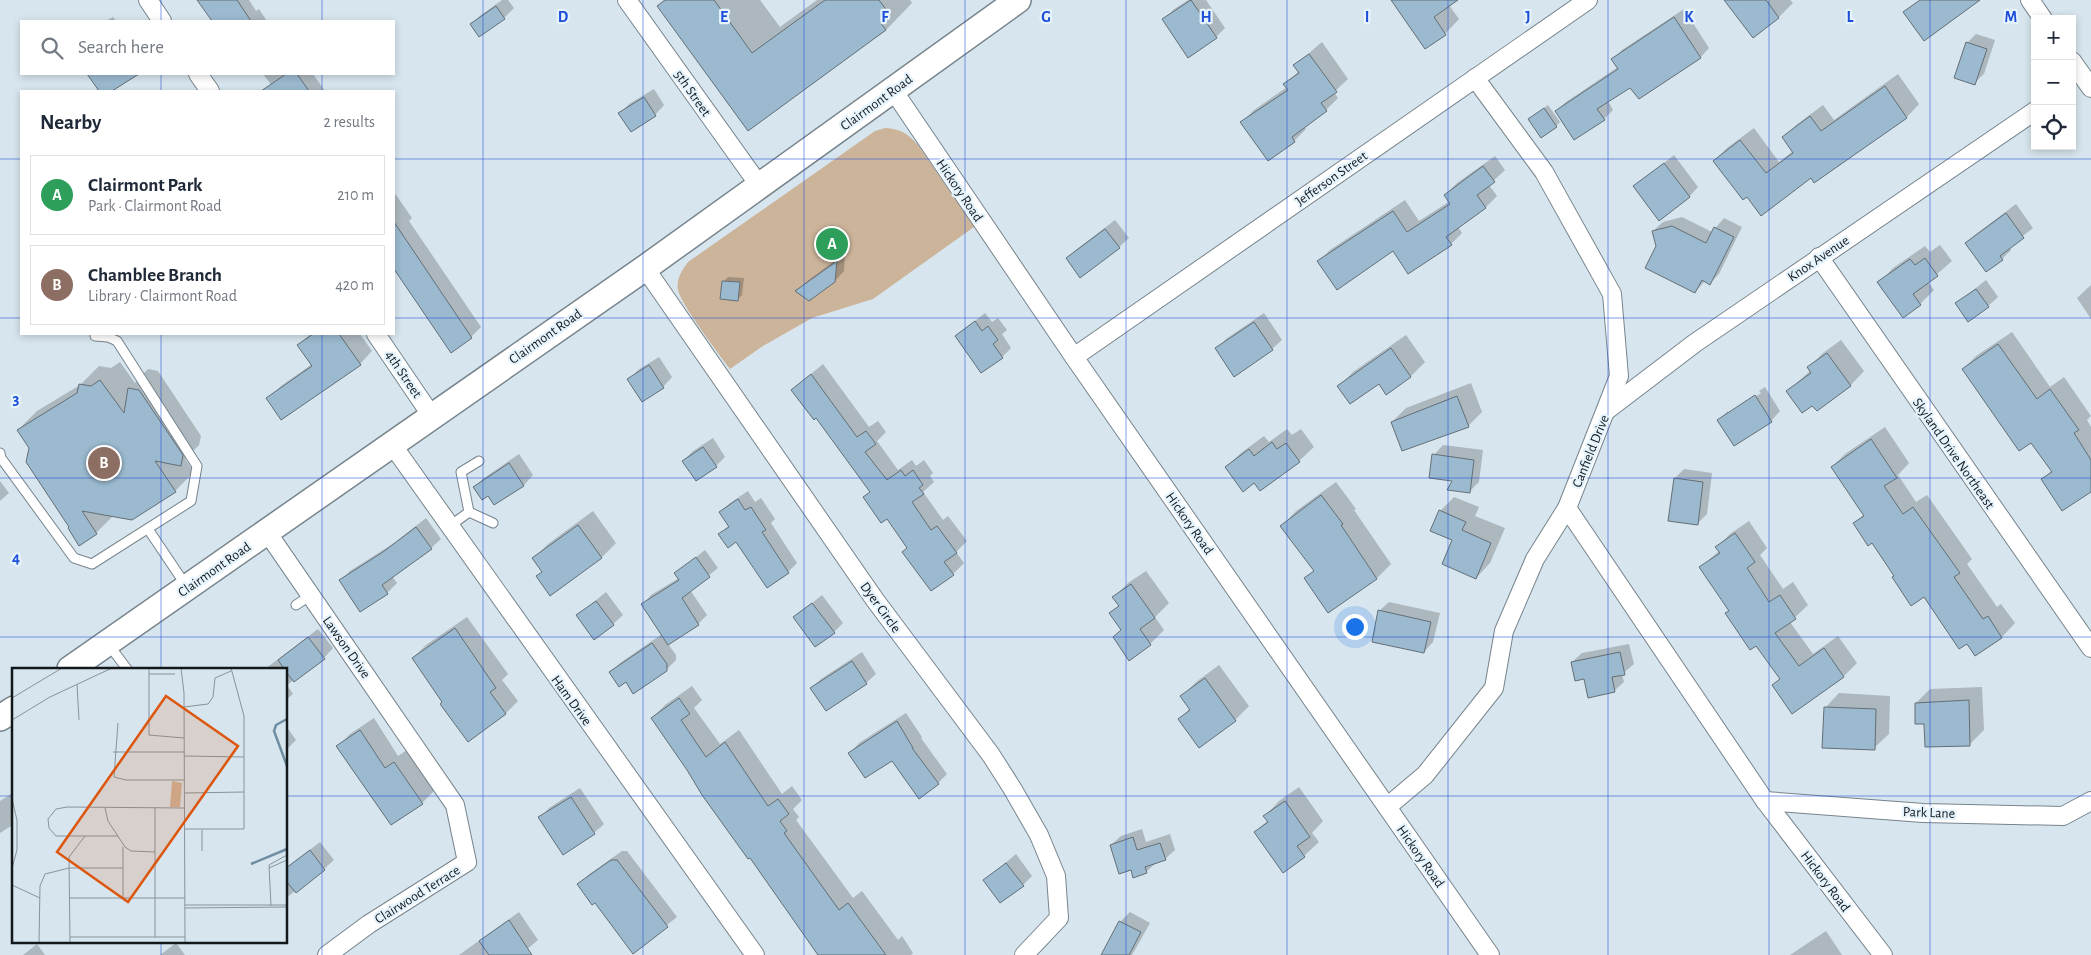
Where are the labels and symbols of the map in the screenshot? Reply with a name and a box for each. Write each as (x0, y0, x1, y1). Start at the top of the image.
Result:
text: D (558, 9, 569, 25)
text: E (720, 9, 728, 25)
text: F (881, 9, 889, 25)
text: G (1041, 9, 1051, 25)
text: H (1200, 9, 1212, 25)
text: I (1365, 9, 1369, 25)
text: J (1525, 9, 1531, 25)
text: K (1684, 9, 1694, 25)
text: L (1847, 9, 1854, 25)
text: M (2005, 9, 2017, 25)
street label: 5th Street (671, 68, 713, 120)
street label: Clairmont Road (838, 72, 915, 133)
street label: Jefferson Street (1293, 149, 1370, 209)
street label: Hickory Road (933, 157, 985, 224)
pin: A (816, 225, 848, 263)
street label: Knox Avenue (1785, 233, 1852, 284)
street label: Clairmont Road (507, 307, 584, 367)
street label: 4th Street (382, 348, 424, 401)
text: 3 (13, 391, 20, 407)
street label: Skyland Drive Northeast (1910, 396, 1997, 512)
street label: Canfield Drive (1570, 413, 1612, 490)
pin: B (88, 444, 120, 482)
street label: Hickory Road (1163, 490, 1216, 557)
street label: Clairmont Road (176, 540, 253, 600)
text: 4 (12, 550, 20, 566)
street label: Dyer Circle (857, 580, 903, 635)
street label: Lawson Drive (320, 614, 373, 681)
your location (1342, 614, 1368, 640)
inset map (12, 668, 288, 942)
street label: Ham Drive (548, 673, 594, 728)
street label: Park Lane (1903, 805, 1955, 821)
street label: Hickory Road (1394, 823, 1447, 890)
street label: Hickory Road (1798, 849, 1852, 915)
street label: Clairwood Terrace (373, 863, 463, 927)

